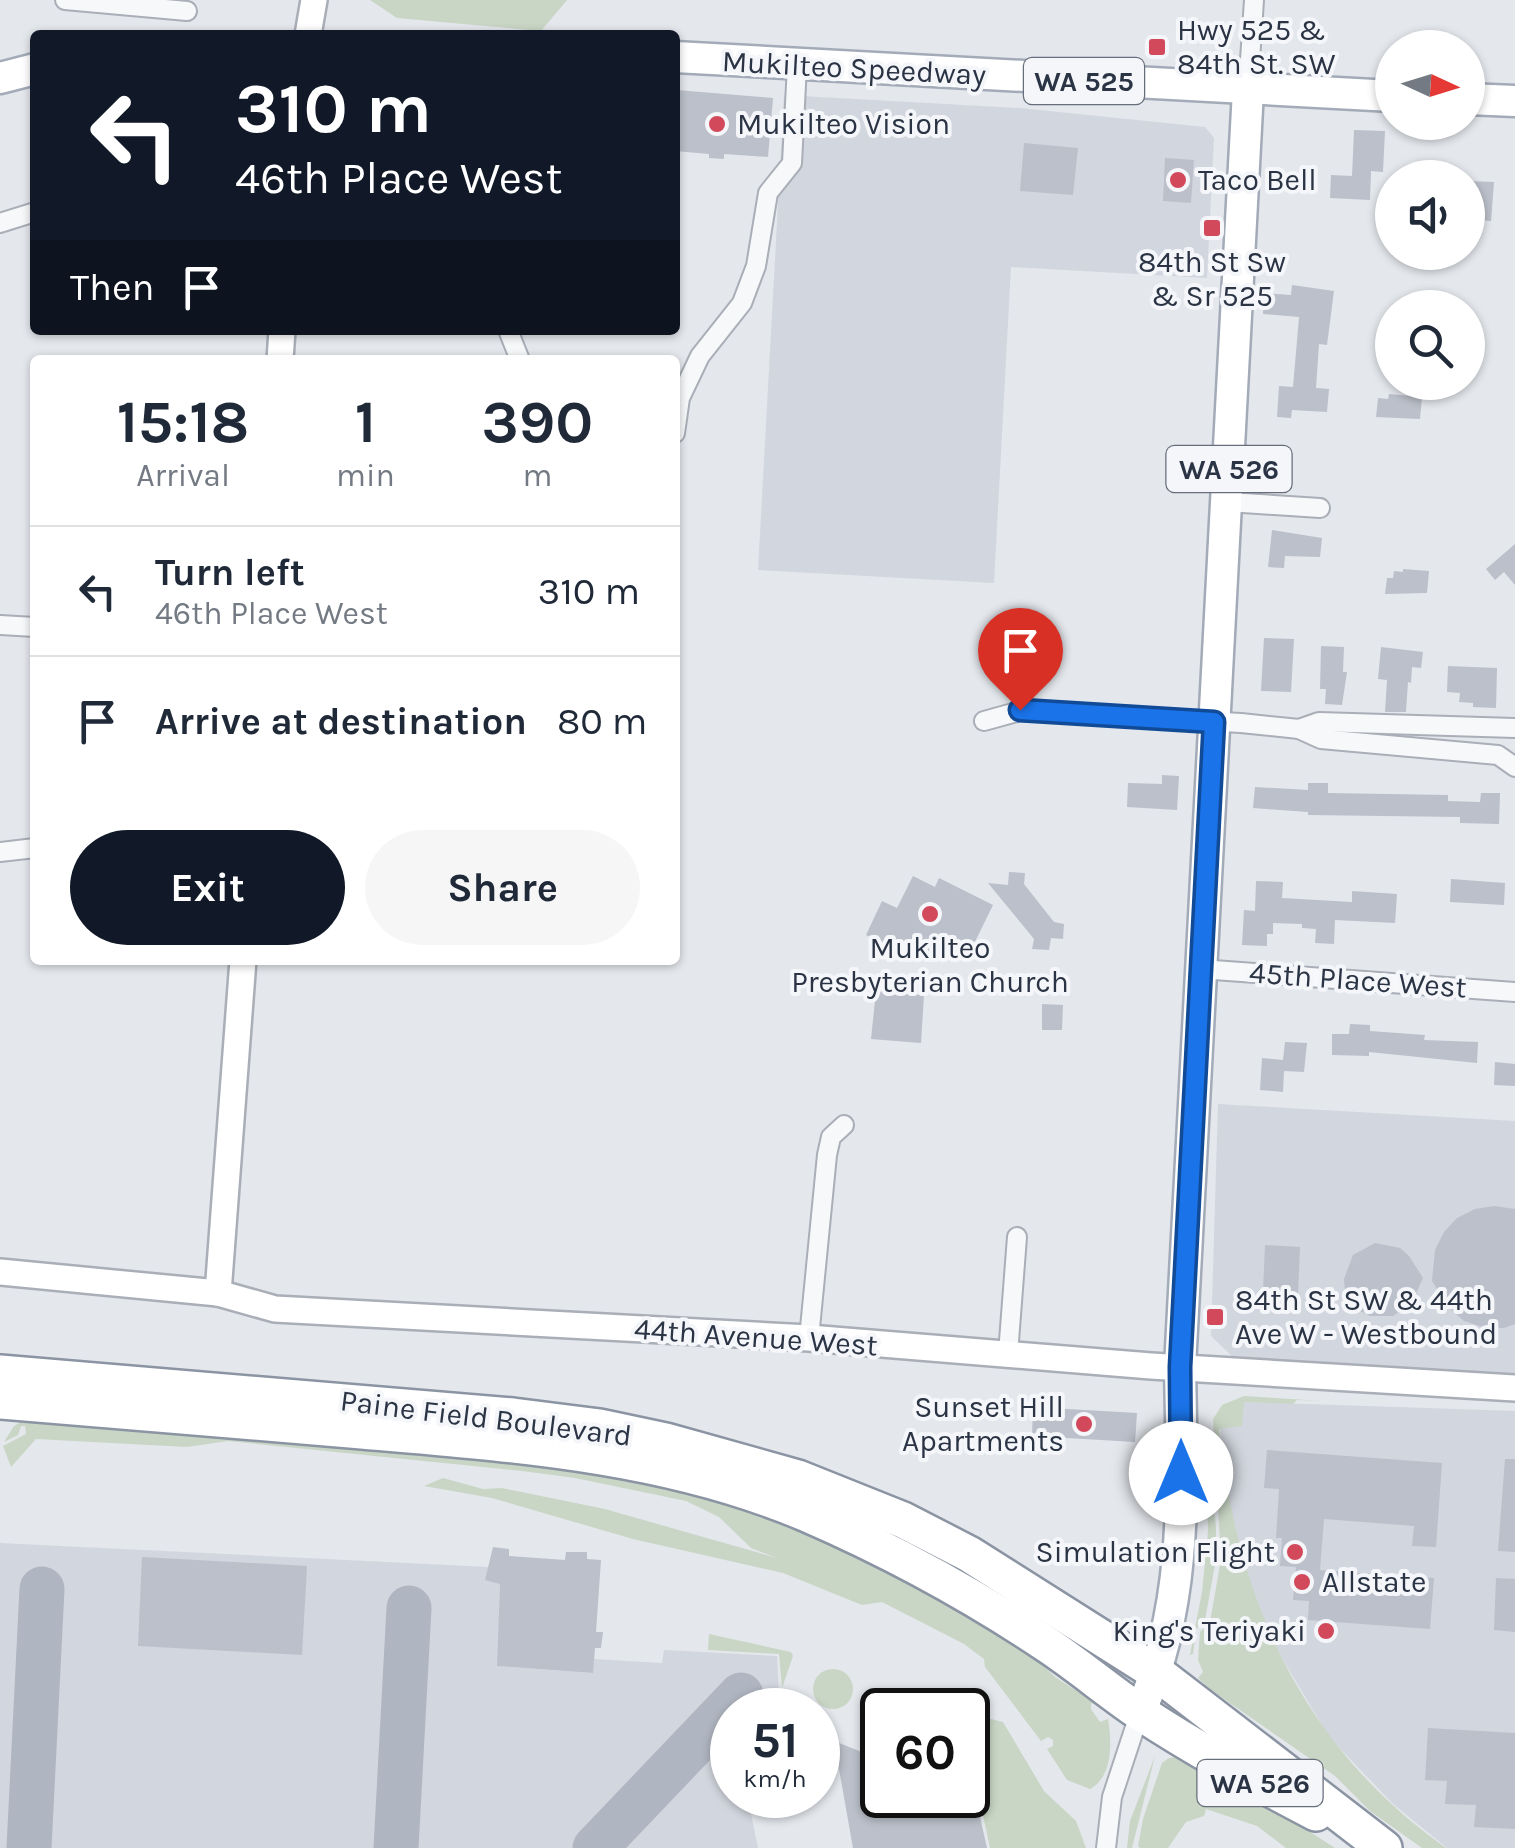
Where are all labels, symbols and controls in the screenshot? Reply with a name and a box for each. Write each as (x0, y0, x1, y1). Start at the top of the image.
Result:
place label: Hwy 525 & 84th St. SW (1177, 12, 1336, 82)
north arrow (1375, 30, 1485, 140)
map controls (1375, 30, 1485, 400)
marker: Hwy 525 & 84th St. SW (1146, 36, 1168, 58)
street label: Mukilteo Speedway (721, 43, 987, 93)
road number: WA 525 (1024, 58, 1144, 104)
text: 310 m (235, 68, 432, 150)
icon: left (70, 70, 200, 200)
place label: Mukilteo Vision (737, 106, 950, 142)
marker: Mukilteo Vision (706, 113, 728, 135)
text: 46th Place West (235, 152, 562, 204)
button: sound (1375, 160, 1485, 270)
place label: Taco Bell (1198, 162, 1317, 198)
marker: Taco Bell (1167, 169, 1189, 191)
marker: 84th St Sw & Sr 525 (1201, 217, 1223, 239)
place label: 84th St Sw & Sr 525 (1138, 244, 1286, 314)
icon: arrive (174, 260, 229, 315)
text: Then (70, 265, 154, 310)
button: search (1375, 290, 1485, 400)
text: 15:18 (117, 387, 249, 457)
text: 1 (355, 387, 376, 457)
text: 390 (481, 387, 593, 457)
road number: WA 526 (1166, 446, 1292, 492)
text: Arrival (136, 457, 230, 494)
text: min (336, 457, 395, 494)
text: m (522, 457, 552, 494)
text: Turn left (155, 550, 305, 595)
icon: left (70, 564, 125, 619)
text: 310 m (538, 569, 640, 614)
text: 46th Place West (155, 595, 388, 632)
pin (978, 608, 1063, 711)
icon: arrive (993, 623, 1048, 678)
icon: arrive (70, 694, 125, 749)
text: Arrive at destination (155, 699, 527, 744)
text: 80 m (557, 699, 647, 744)
button: Exit (70, 830, 345, 945)
button: Share (365, 830, 640, 945)
marker: Mukilteo Presbyterian Church (919, 903, 941, 925)
place label: Mukilteo Presbyterian Church (791, 930, 1069, 1000)
street label: 45th Place West (1248, 954, 1468, 1006)
place label: 84th St SW & 44th Ave W - Westbound (1235, 1282, 1497, 1352)
marker: 84th St SW & 44th Ave W - Westbound (1204, 1306, 1226, 1328)
street label: 44th Avenue West (633, 1311, 879, 1363)
street label: Paine Field Boulevard (338, 1382, 634, 1454)
place label: Sunset Hill Apartments (902, 1389, 1064, 1459)
marker: Sunset Hill Apartments (1073, 1413, 1095, 1435)
position arrow (1129, 1421, 1233, 1525)
place label: Simulation Flight (1036, 1534, 1275, 1570)
marker: Simulation Flight (1284, 1541, 1306, 1563)
place label: Allstate (1322, 1564, 1426, 1600)
marker: Allstate (1291, 1571, 1313, 1593)
place label: King's Teriyaki (1113, 1613, 1306, 1649)
marker: King's Teriyaki (1315, 1620, 1337, 1642)
speed limit sign: 60 (860, 1688, 990, 1818)
text: 51 (752, 1711, 798, 1770)
road number: WA 526 (1198, 1760, 1322, 1806)
text: km/h (743, 1764, 807, 1793)

